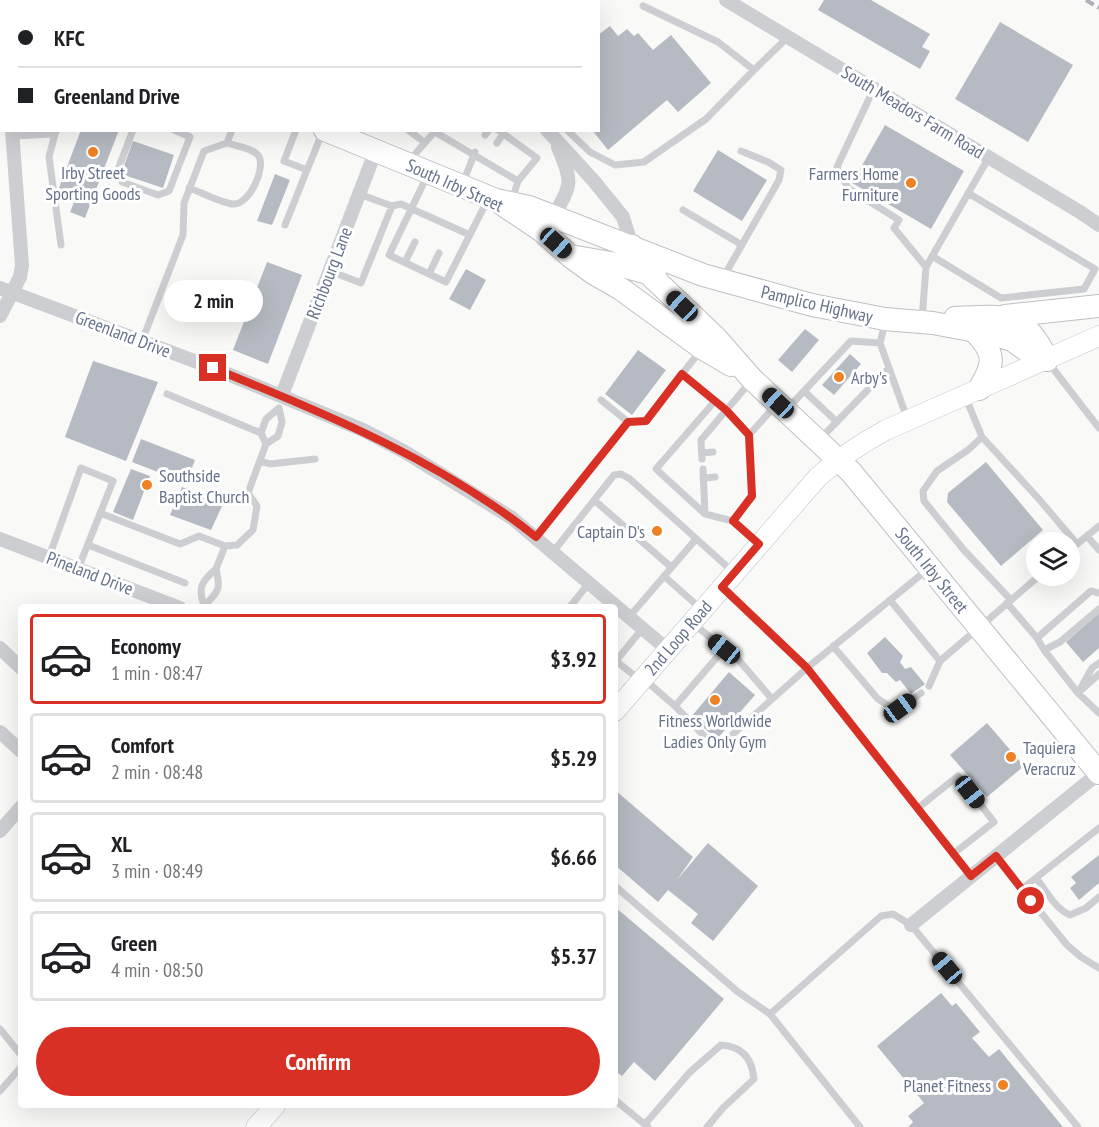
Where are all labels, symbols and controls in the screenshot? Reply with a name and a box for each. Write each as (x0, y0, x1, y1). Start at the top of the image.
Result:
text: KFC (54, 24, 85, 52)
street label: South Meadors Farm Road (838, 60, 988, 164)
text: Greenland Drive (54, 82, 180, 110)
marker: Irby Street Sporting Goods (86, 145, 100, 159)
street label: South Irby Street (403, 153, 507, 217)
place label: Irby Street Sporting Goods (45, 161, 141, 205)
place label: Farmers Home Furniture (809, 162, 899, 206)
marker: Farmers Home Furniture (904, 176, 918, 190)
street label: Richbourg Lane (301, 224, 357, 322)
car (537, 224, 575, 262)
street label: Pamplico Highway (759, 280, 875, 328)
callout: 2 min (164, 281, 262, 323)
car (663, 287, 701, 325)
text: 2 min (193, 288, 234, 314)
street label: Greenland Drive (72, 305, 174, 363)
route end (199, 354, 226, 381)
place label: Arby's (851, 366, 887, 389)
marker: Arby's (832, 370, 846, 384)
car (759, 384, 797, 422)
place label: Southside Baptist Church (159, 464, 249, 508)
marker: Southside Baptist Church (140, 478, 154, 492)
place label: Captain D's (577, 520, 645, 543)
street label: South Irby Street (890, 522, 974, 618)
marker: Captain D's (650, 524, 664, 538)
map controls (1026, 532, 1080, 586)
button: layers (1026, 532, 1080, 586)
street label: Pineland Drive (43, 546, 137, 600)
street label: 2nd Loop Road (639, 596, 717, 680)
car (704, 631, 744, 667)
icon: car (39, 632, 93, 686)
text: Economy (111, 632, 181, 660)
text: $3.92 (550, 645, 597, 673)
text: 1 min · 08:47 (111, 660, 203, 686)
car (880, 690, 920, 726)
marker: Fitness Worldwide Ladies Only Gym (708, 693, 722, 707)
place label: Fitness Worldwide Ladies Only Gym (658, 709, 772, 753)
icon: car (39, 731, 93, 785)
text: Comfort (111, 731, 174, 759)
place label: Taquiera Veracruz (1022, 736, 1076, 780)
text: $5.29 (550, 744, 597, 772)
marker: Taquiera Veracruz (1004, 750, 1018, 764)
text: 2 min · 08:48 (111, 759, 203, 785)
car (952, 772, 988, 812)
icon: car (39, 830, 93, 884)
text: XL (111, 830, 132, 858)
text: $6.66 (550, 843, 597, 871)
text: 3 min · 08:49 (111, 858, 203, 884)
route start (1017, 887, 1044, 914)
icon: car (39, 929, 93, 983)
text: Green (111, 929, 157, 957)
text: $5.37 (550, 942, 597, 970)
car (929, 948, 965, 988)
text: 4 min · 08:50 (111, 957, 203, 983)
button: Confirm (36, 1027, 600, 1096)
place label: Planet Fitness (904, 1074, 991, 1097)
marker: Planet Fitness (996, 1078, 1010, 1092)

